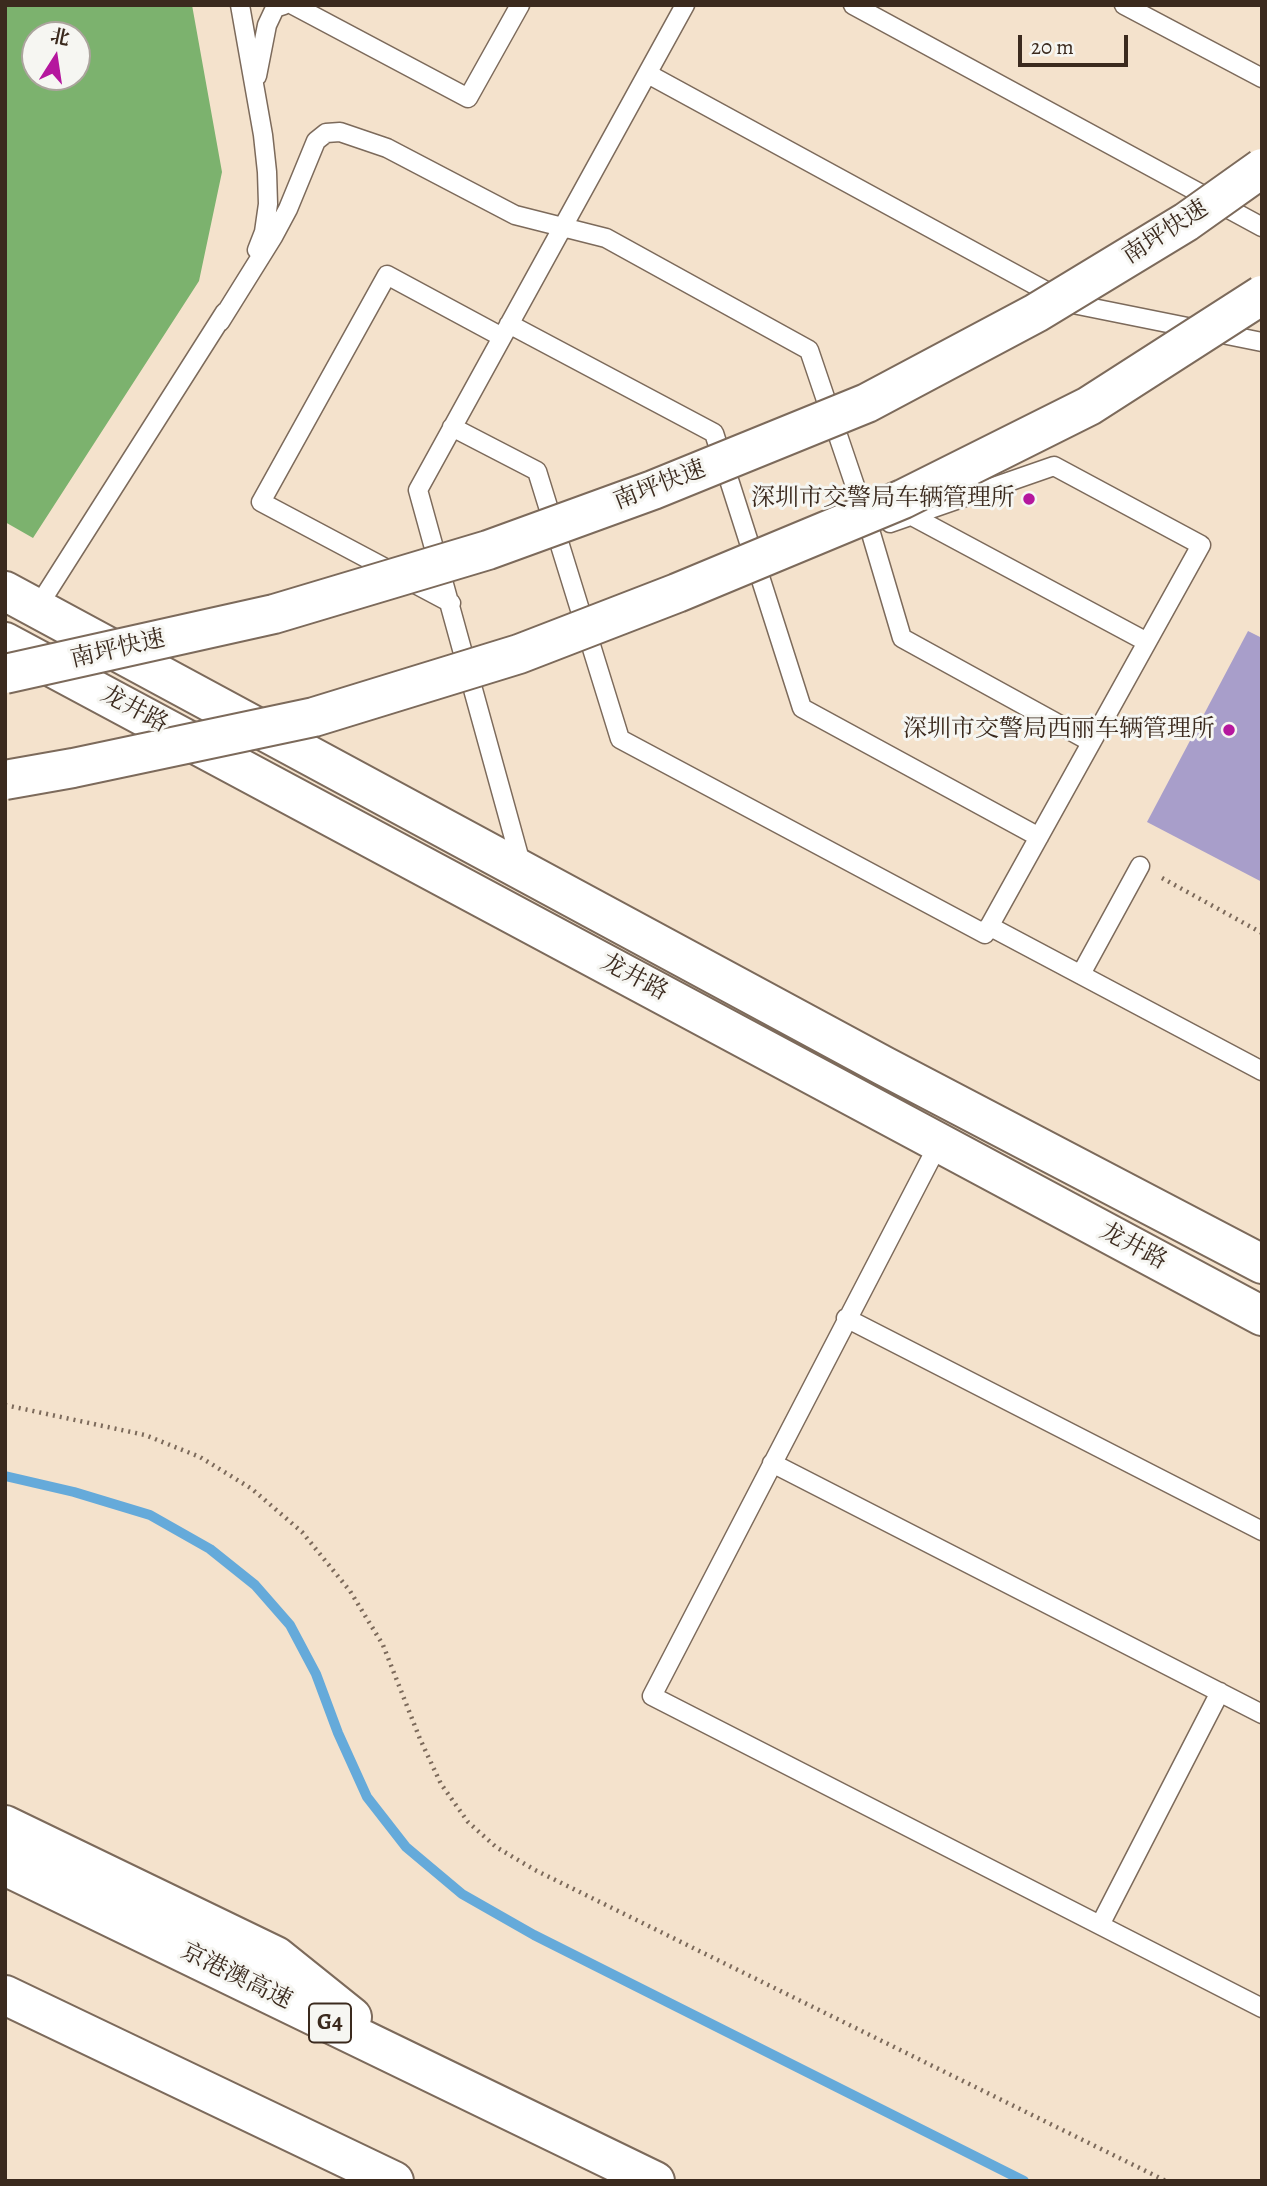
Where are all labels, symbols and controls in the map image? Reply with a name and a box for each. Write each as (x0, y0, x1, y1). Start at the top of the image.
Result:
north arrow (21, 21, 91, 91)
scale bar (1022, 21, 1132, 65)
text: 北 (48, 23, 72, 52)
text: 20 m (1031, 33, 1074, 61)
street label: 南坪快速 (1118, 195, 1214, 271)
street label: 南坪快速 (610, 455, 710, 517)
place label: 深圳市交警局车辆管理所 (751, 485, 1015, 513)
marker: 深圳市交警局车辆管理所 (1021, 491, 1037, 507)
street label: 南坪快速 (68, 625, 168, 675)
street label: 龙井路 (95, 680, 173, 740)
place label: 深圳市交警局西丽车辆管理所 (903, 716, 1215, 744)
marker: 深圳市交警局西丽车辆管理所 (1221, 722, 1237, 738)
street label: 龙井路 (595, 948, 673, 1008)
street label: 龙井路 (1094, 1217, 1172, 1277)
street label: 京港澳高速 (176, 1938, 296, 2016)
road number: G4 (309, 2004, 351, 2042)

